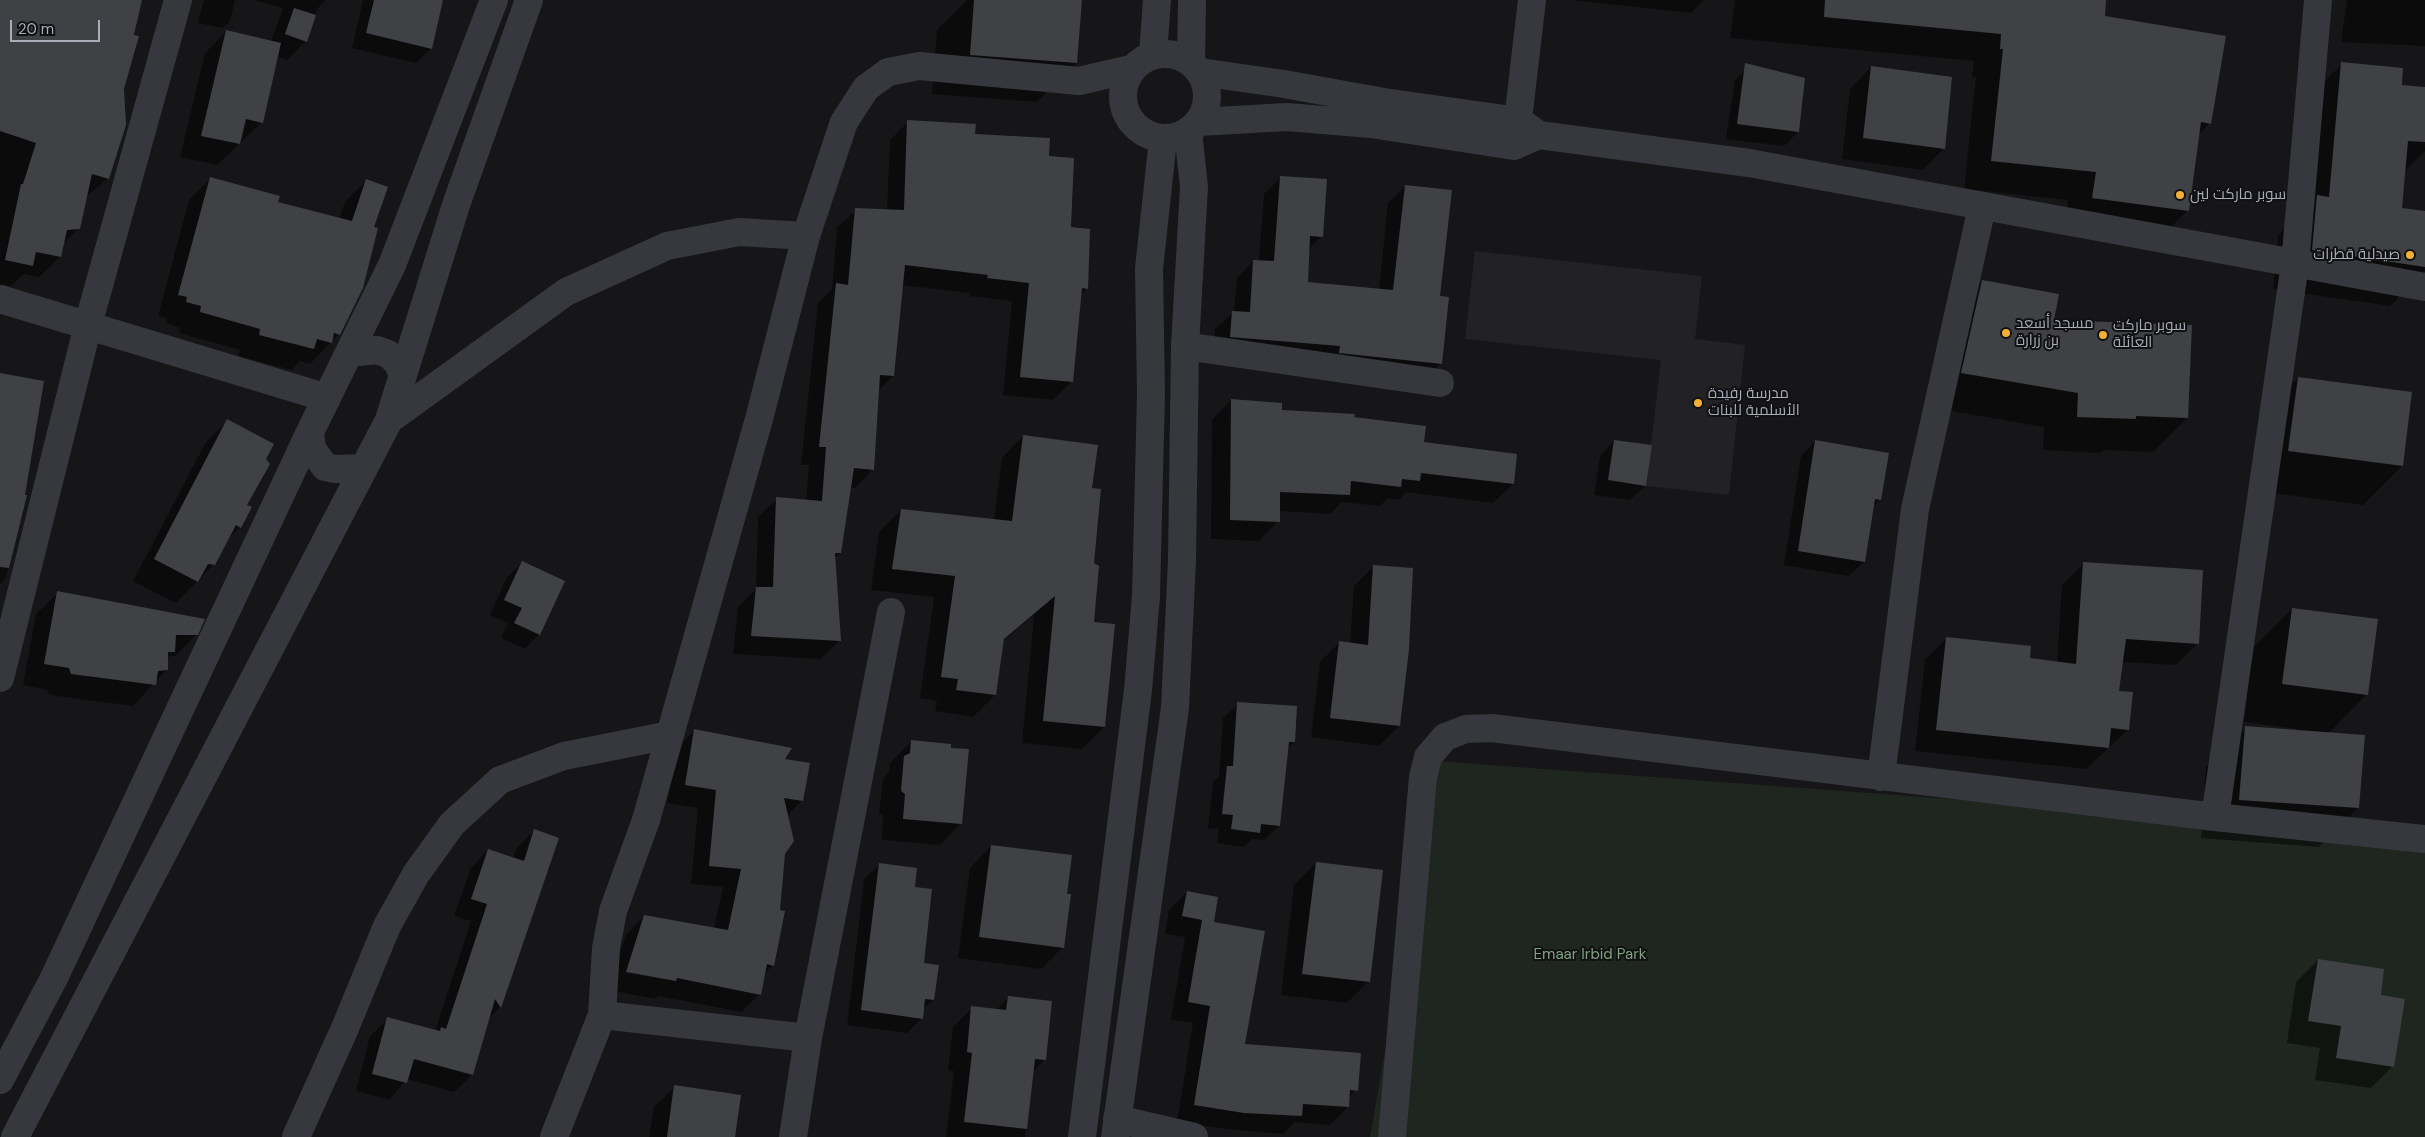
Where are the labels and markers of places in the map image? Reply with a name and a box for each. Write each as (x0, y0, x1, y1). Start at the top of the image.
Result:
place label: سوبر ماركت لين (2190, 186, 2286, 204)
marker: سوبر ماركت لين (2174, 189, 2186, 201)
place label: صيدلية قطرات (2313, 246, 2400, 264)
marker: صيدلية قطرات (2404, 249, 2416, 261)
place label: مسجد أسعد بن زرارة (2016, 315, 2094, 350)
place label: سوبر ماركت العائلة (2113, 317, 2186, 352)
marker: مسجد أسعد بن زرارة (2000, 327, 2012, 339)
marker: سوبر ماركت العائلة (2097, 329, 2109, 341)
place label: مدرسة رفيدة الأسلمية للبنات (1708, 385, 1800, 420)
marker: مدرسة رفيدة الأسلمية للبنات (1692, 397, 1704, 409)

